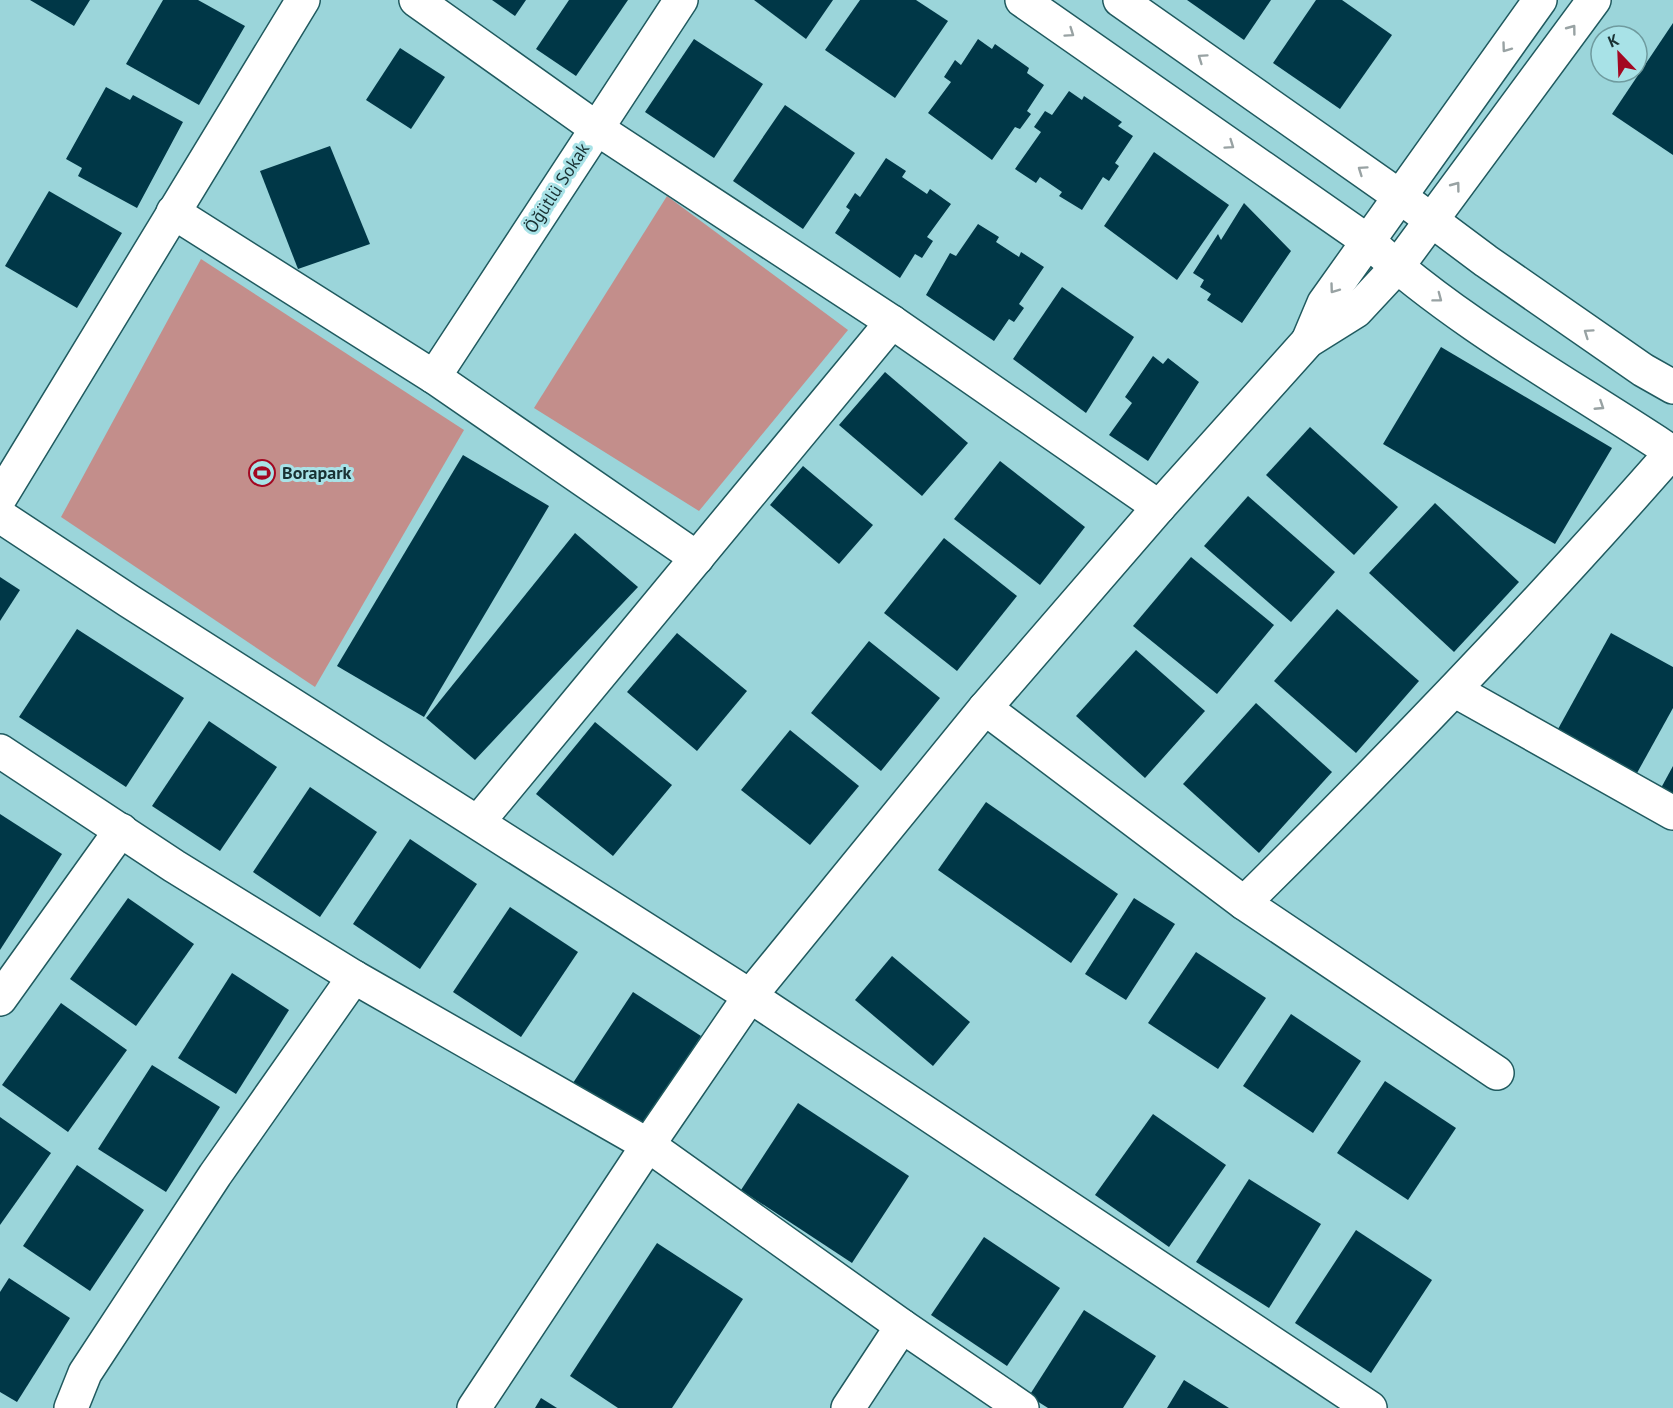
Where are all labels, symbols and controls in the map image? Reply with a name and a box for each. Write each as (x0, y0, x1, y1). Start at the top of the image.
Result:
north arrow (1589, 24, 1649, 84)
one-way arrow (1565, 25, 1576, 36)
one-way arrow (1064, 26, 1075, 37)
text: K (1605, 29, 1622, 51)
one-way arrow (1502, 41, 1513, 52)
one-way arrow (1198, 54, 1209, 65)
street label: Öğütlü Sokak (519, 138, 594, 237)
one-way arrow (1224, 138, 1235, 149)
one-way arrow (1357, 166, 1368, 177)
one-way arrow (1449, 182, 1460, 193)
one-way arrow (1331, 282, 1342, 293)
one-way arrow (1431, 291, 1442, 302)
one-way arrow (1584, 329, 1595, 340)
one-way arrow (1593, 399, 1604, 410)
sports icon: Borapark (247, 458, 277, 488)
place label: Borapark (282, 461, 352, 484)

